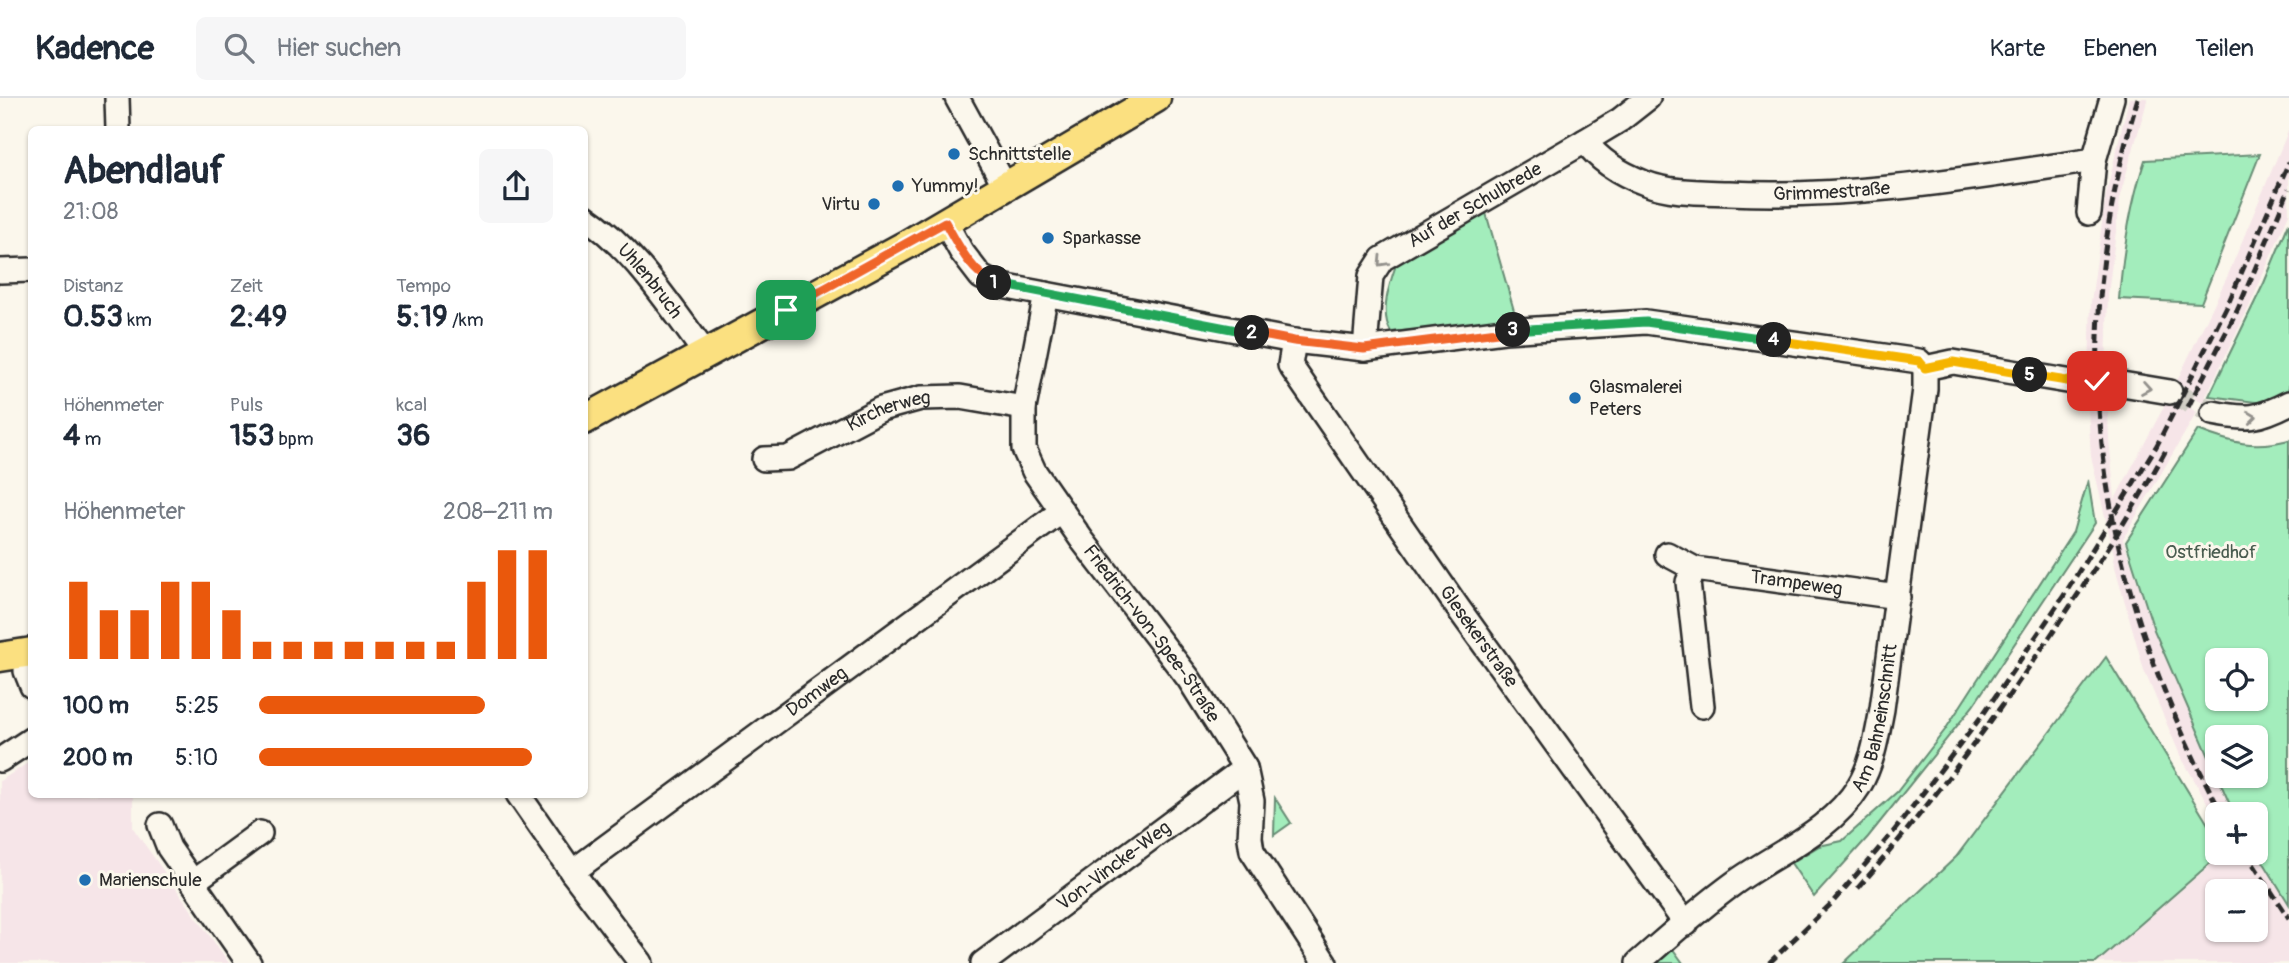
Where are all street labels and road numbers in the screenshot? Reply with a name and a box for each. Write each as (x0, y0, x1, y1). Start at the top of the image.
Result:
street label: Auf der Schulbrede (1404, 156, 1547, 253)
street label: Grimmestraße (1773, 176, 1892, 206)
street label: Uhlenbruch (612, 238, 688, 323)
street label: Kircherweg (842, 386, 931, 437)
street label: Friedrich-von-Spee-Straße (1078, 540, 1226, 727)
street label: Trampeweg (1749, 565, 1844, 601)
street label: Glesekerstraße (1434, 581, 1524, 693)
street label: Am Bahneinschnitt (1846, 642, 1903, 797)
street label: Domweg (781, 661, 852, 722)
street label: Von-Vincke-Weg (1052, 815, 1175, 916)

